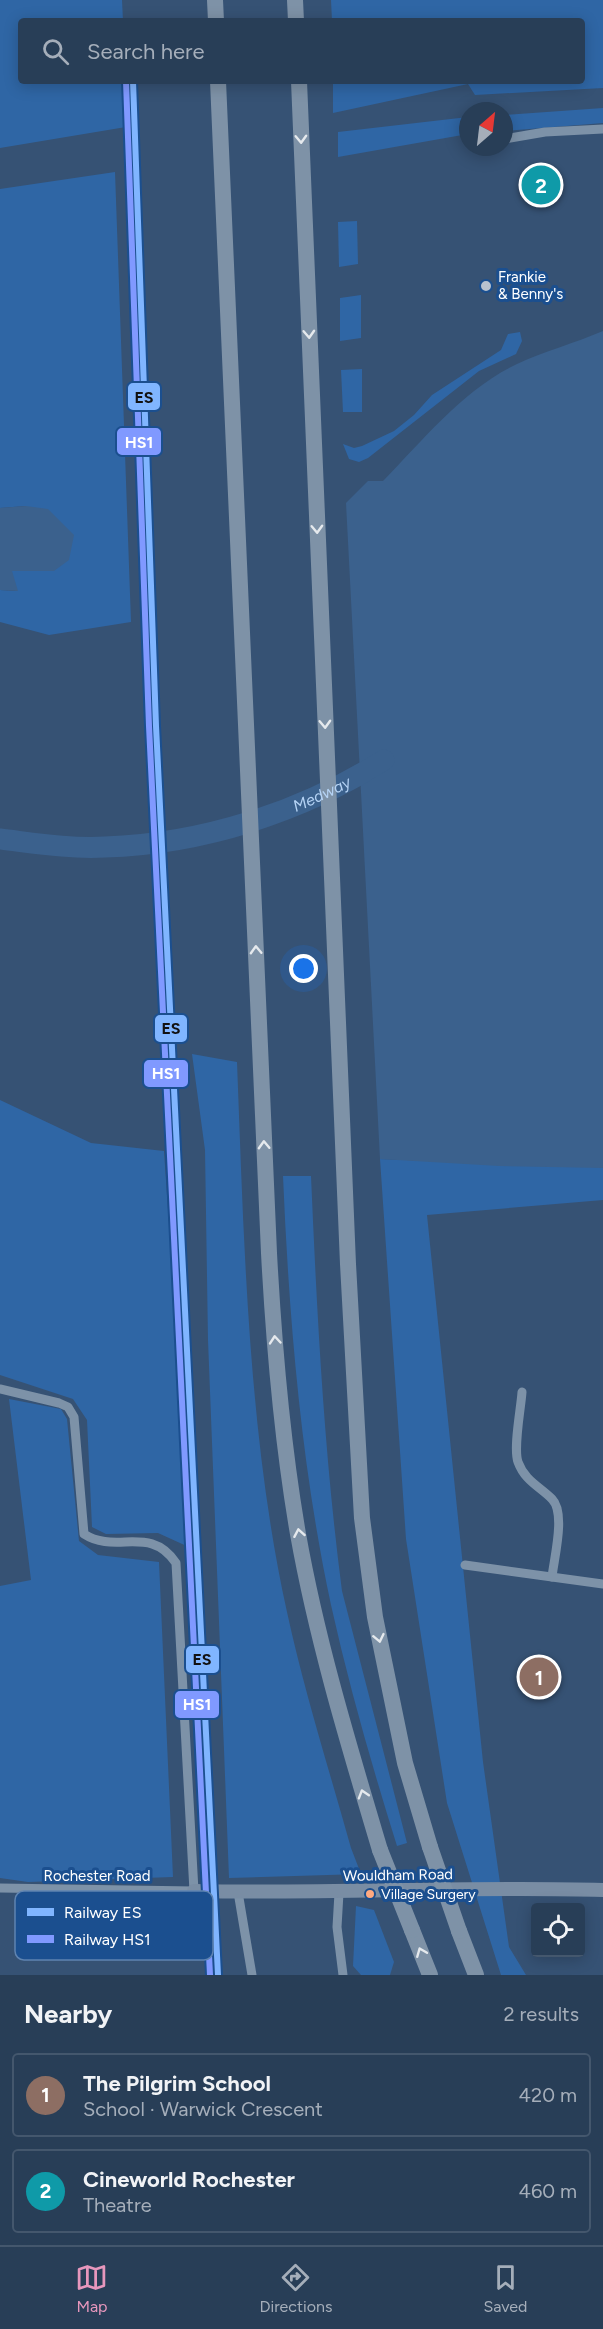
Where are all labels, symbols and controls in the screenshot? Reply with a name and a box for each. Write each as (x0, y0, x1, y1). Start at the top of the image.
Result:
search box (18, 18, 585, 84)
icon: search (39, 35, 72, 68)
text: Search here (87, 38, 205, 65)
north arrow (459, 102, 513, 156)
one-way arrow (295, 135, 308, 144)
pin: 2 (522, 162, 560, 207)
place label: Frankie & Benny's (498, 268, 563, 303)
marker: Frankie & Benny's (479, 279, 493, 293)
one-way arrow (303, 330, 315, 339)
line badge: ES (127, 382, 161, 411)
text: ES (134, 388, 154, 407)
line badge: HS1 (116, 427, 162, 456)
text: HS1 (125, 433, 153, 452)
one-way arrow (310, 525, 323, 534)
one-way arrow (319, 719, 332, 728)
water label: Medway (290, 772, 355, 816)
one-way arrow (250, 946, 262, 955)
your location (289, 954, 318, 983)
line badge: ES (154, 1014, 188, 1043)
text: ES (161, 1019, 181, 1038)
line badge: HS1 (143, 1059, 189, 1088)
text: HS1 (152, 1064, 180, 1083)
one-way arrow (258, 1140, 270, 1149)
one-way arrow (269, 1335, 282, 1344)
one-way arrow (293, 1528, 305, 1538)
one-way arrow (372, 1633, 385, 1643)
line badge: ES (185, 1645, 220, 1674)
text: ES (192, 1650, 212, 1669)
pin: 1 (520, 1654, 558, 1700)
line badge: HS1 (174, 1690, 220, 1719)
text: HS1 (183, 1695, 211, 1714)
one-way arrow (358, 1789, 370, 1800)
street label: Wouldham Road (343, 1865, 453, 1885)
street label: Rochester Road (44, 1867, 150, 1885)
place label: Village Surgery (381, 1886, 476, 1903)
marker: Village Surgery (364, 1888, 376, 1900)
legend (15, 1891, 213, 1960)
text: Railway ES (64, 1903, 142, 1922)
map controls (531, 1903, 585, 1957)
button: locate (531, 1903, 585, 1957)
text: Railway HS1 (64, 1930, 151, 1949)
one-way arrow (416, 1948, 428, 1959)
text: Nearby (24, 1998, 112, 2030)
text: 2 results (503, 2002, 579, 2026)
text: The Pilgrim School (83, 2070, 271, 2097)
text: 1 (41, 2083, 50, 2107)
text: 420 m (519, 2083, 577, 2107)
text: School · Warwick Crescent (83, 2097, 323, 2121)
text: Cineworld Rochester (83, 2166, 295, 2193)
text: 2 (40, 2179, 51, 2203)
text: 460 m (518, 2179, 577, 2203)
text: Theatre (83, 2193, 152, 2217)
tab: Map (75, 2261, 108, 2316)
tab: Directions (259, 2261, 332, 2316)
tab: Saved (483, 2261, 528, 2316)

